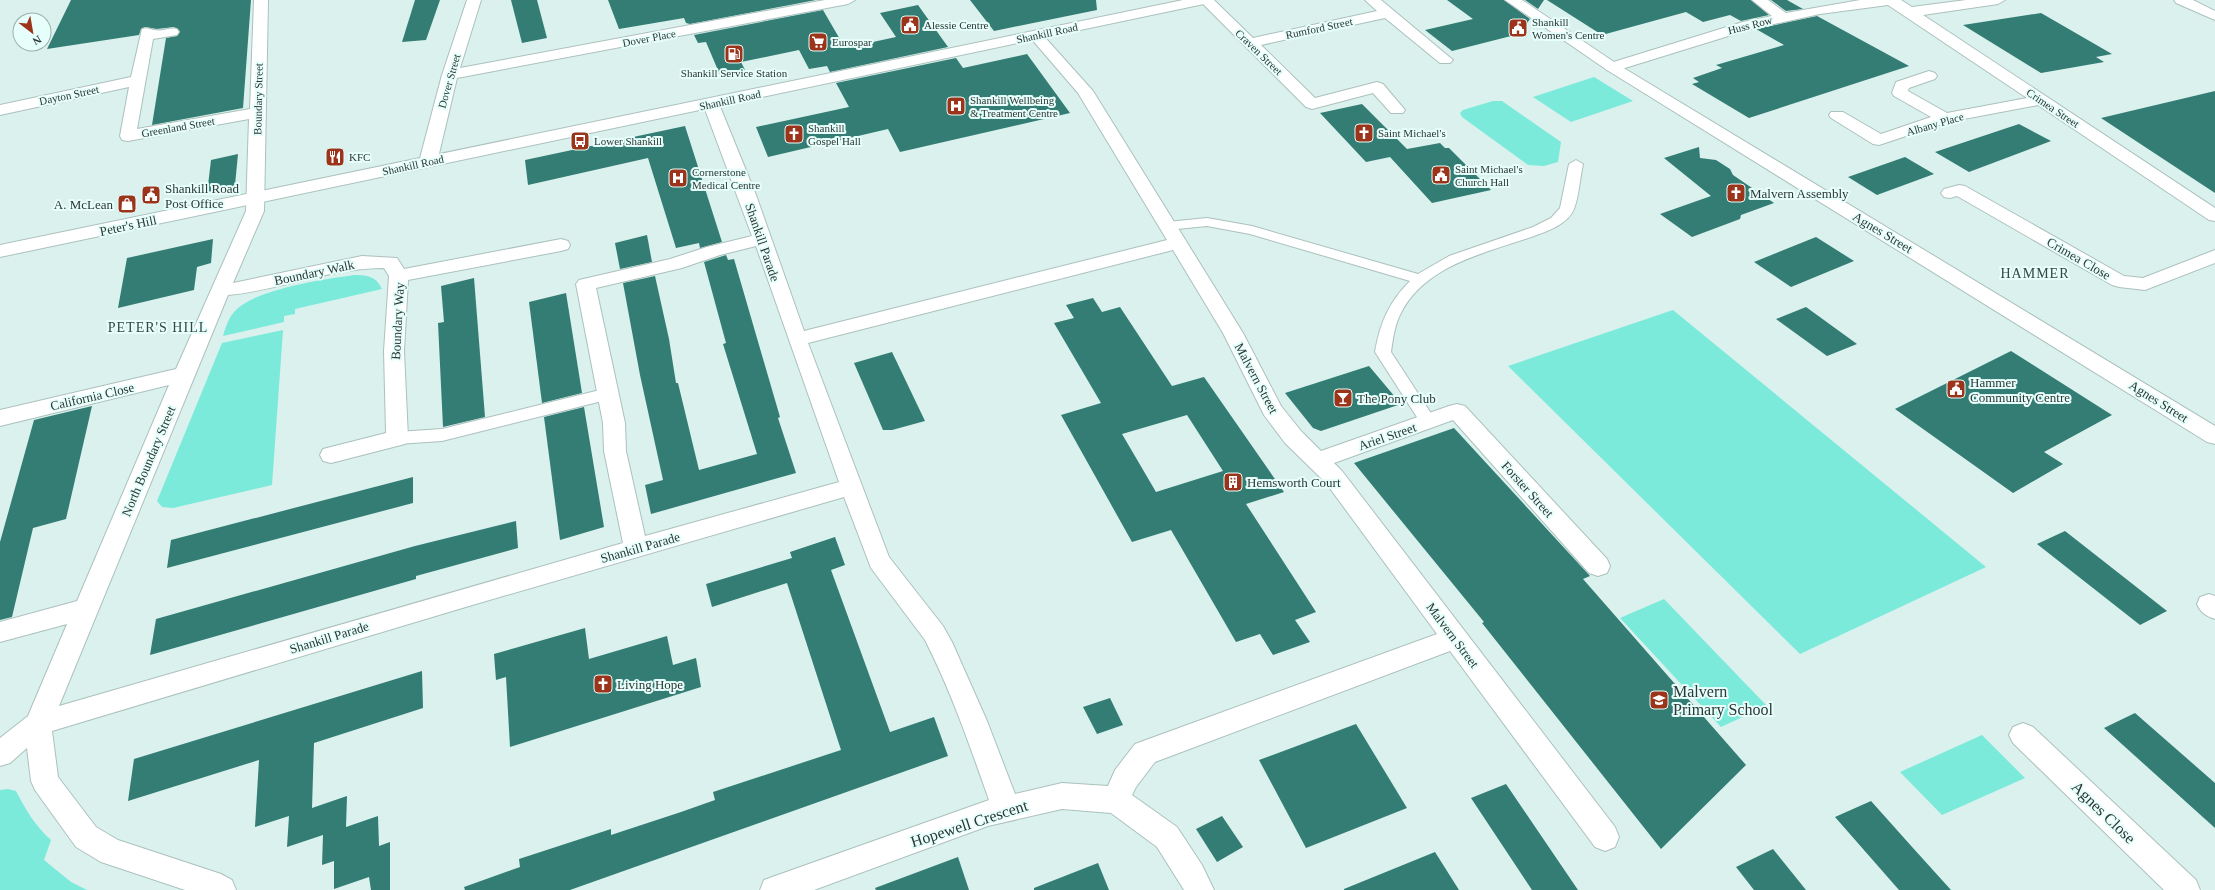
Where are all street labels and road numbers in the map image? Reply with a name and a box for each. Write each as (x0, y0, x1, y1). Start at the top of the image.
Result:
street label: Huss Row (1726, 14, 1774, 36)
street label: Rumford Street (1284, 15, 1354, 41)
street label: Shankill Road (1015, 21, 1079, 45)
street label: Dover Place (621, 27, 677, 49)
street label: Craven Street (1233, 27, 1285, 77)
street label: Dover Street (436, 52, 462, 110)
street label: Boundary Street (251, 63, 265, 135)
street label: Dayton Street (38, 83, 100, 107)
street label: Crimea Street (2024, 86, 2082, 130)
street label: Shankill Road (698, 88, 762, 112)
street label: Albany Place (1905, 110, 1965, 138)
street label: Greenland Street (140, 115, 216, 139)
street label: Shankill Road (381, 153, 445, 177)
street label: Shankill Parade (742, 201, 783, 284)
street label: Agnes Street (1850, 209, 1916, 256)
street label: Peter's Hill (98, 212, 158, 239)
street label: Crimea Close (2044, 234, 2113, 283)
street label: Boundary Walk (273, 257, 356, 288)
street label: Boundary Way (388, 281, 407, 360)
street label: Malvern Street (1232, 340, 1282, 416)
street label: Agnes Street (2126, 377, 2191, 426)
street label: California Close (49, 380, 136, 413)
street label: North Boundary Street (118, 403, 179, 519)
street label: Ariel Street (1356, 419, 1418, 453)
street label: Forster Street (1498, 458, 1557, 521)
street label: Shankill Parade (599, 529, 682, 566)
street label: Malvern Street (1423, 600, 1482, 671)
street label: Shankill Parade (288, 618, 371, 657)
street label: Agnes Close (2068, 778, 2139, 847)
street label: Hopewell Crescent (908, 796, 1031, 851)

